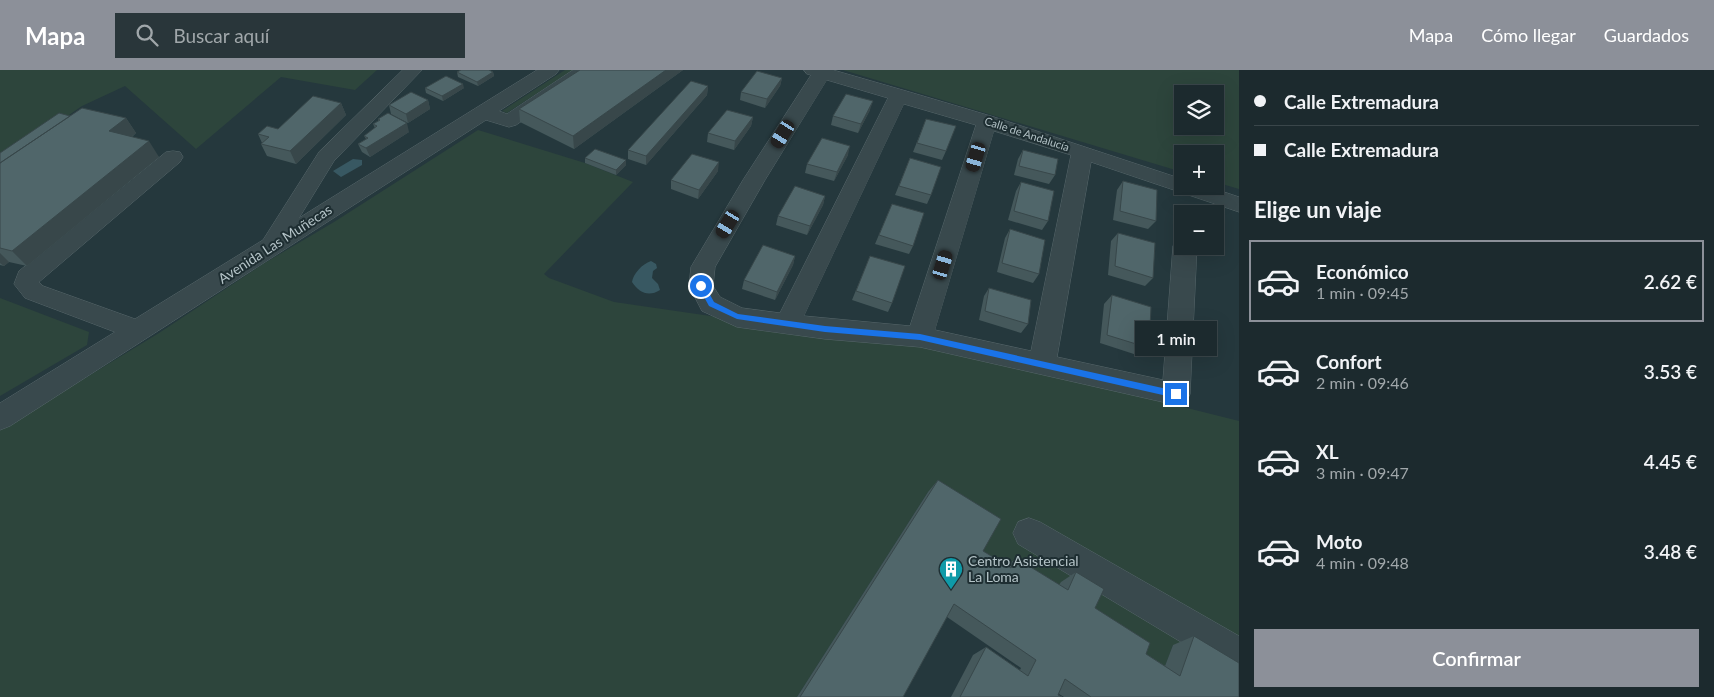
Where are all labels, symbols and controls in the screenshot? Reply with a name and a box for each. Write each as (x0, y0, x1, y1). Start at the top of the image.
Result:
search box (115, 13, 465, 58)
text: Mapa (25, 21, 85, 50)
icon: search (133, 21, 161, 49)
text: Buscar aquí (173, 24, 269, 47)
text: Mapa (1409, 24, 1453, 46)
text: Cómo llegar (1481, 24, 1576, 46)
text: Guardados (1604, 24, 1689, 46)
map controls (1174, 85, 1224, 255)
button: layers (1174, 85, 1224, 135)
text: Calle Extremadura (1284, 90, 1439, 113)
street label: Calle de Andalucía (983, 114, 1071, 153)
car (768, 117, 797, 151)
text: Calle Extremadura (1284, 138, 1439, 161)
car (964, 140, 987, 174)
button: + (1174, 145, 1224, 195)
text: Elige un viaje (1254, 196, 1382, 223)
street label: Avenida Las Muñecas (215, 200, 335, 287)
button: − (1174, 205, 1224, 255)
car (713, 207, 742, 241)
car (931, 248, 954, 282)
icon: car (1256, 259, 1301, 304)
text: Económico (1316, 260, 1409, 283)
text: 2.62 € (1644, 270, 1697, 293)
route start (690, 275, 712, 297)
text: 1 min · 09:45 (1316, 283, 1409, 302)
callout: 1 min (1135, 322, 1217, 356)
text: 1 min (1156, 329, 1196, 348)
icon: car (1256, 349, 1301, 394)
text: Confort (1316, 350, 1381, 373)
text: 3.53 € (1644, 360, 1697, 383)
text: 2 min · 09:46 (1316, 373, 1409, 392)
route end (1165, 383, 1187, 405)
icon: car (1256, 439, 1301, 484)
text: XL (1316, 440, 1339, 463)
text: 4.45 € (1644, 450, 1697, 473)
text: 3 min · 09:47 (1316, 463, 1409, 482)
icon: car (1256, 529, 1301, 574)
text: Moto (1316, 530, 1362, 553)
text: 3.48 € (1644, 540, 1697, 563)
place label: Centro Asistencial La Loma (968, 552, 1079, 585)
text: 4 min · 09:48 (1316, 553, 1409, 572)
building icon: Centro Asistencial La Loma (938, 556, 964, 590)
button: Confirmar (1254, 629, 1699, 687)

